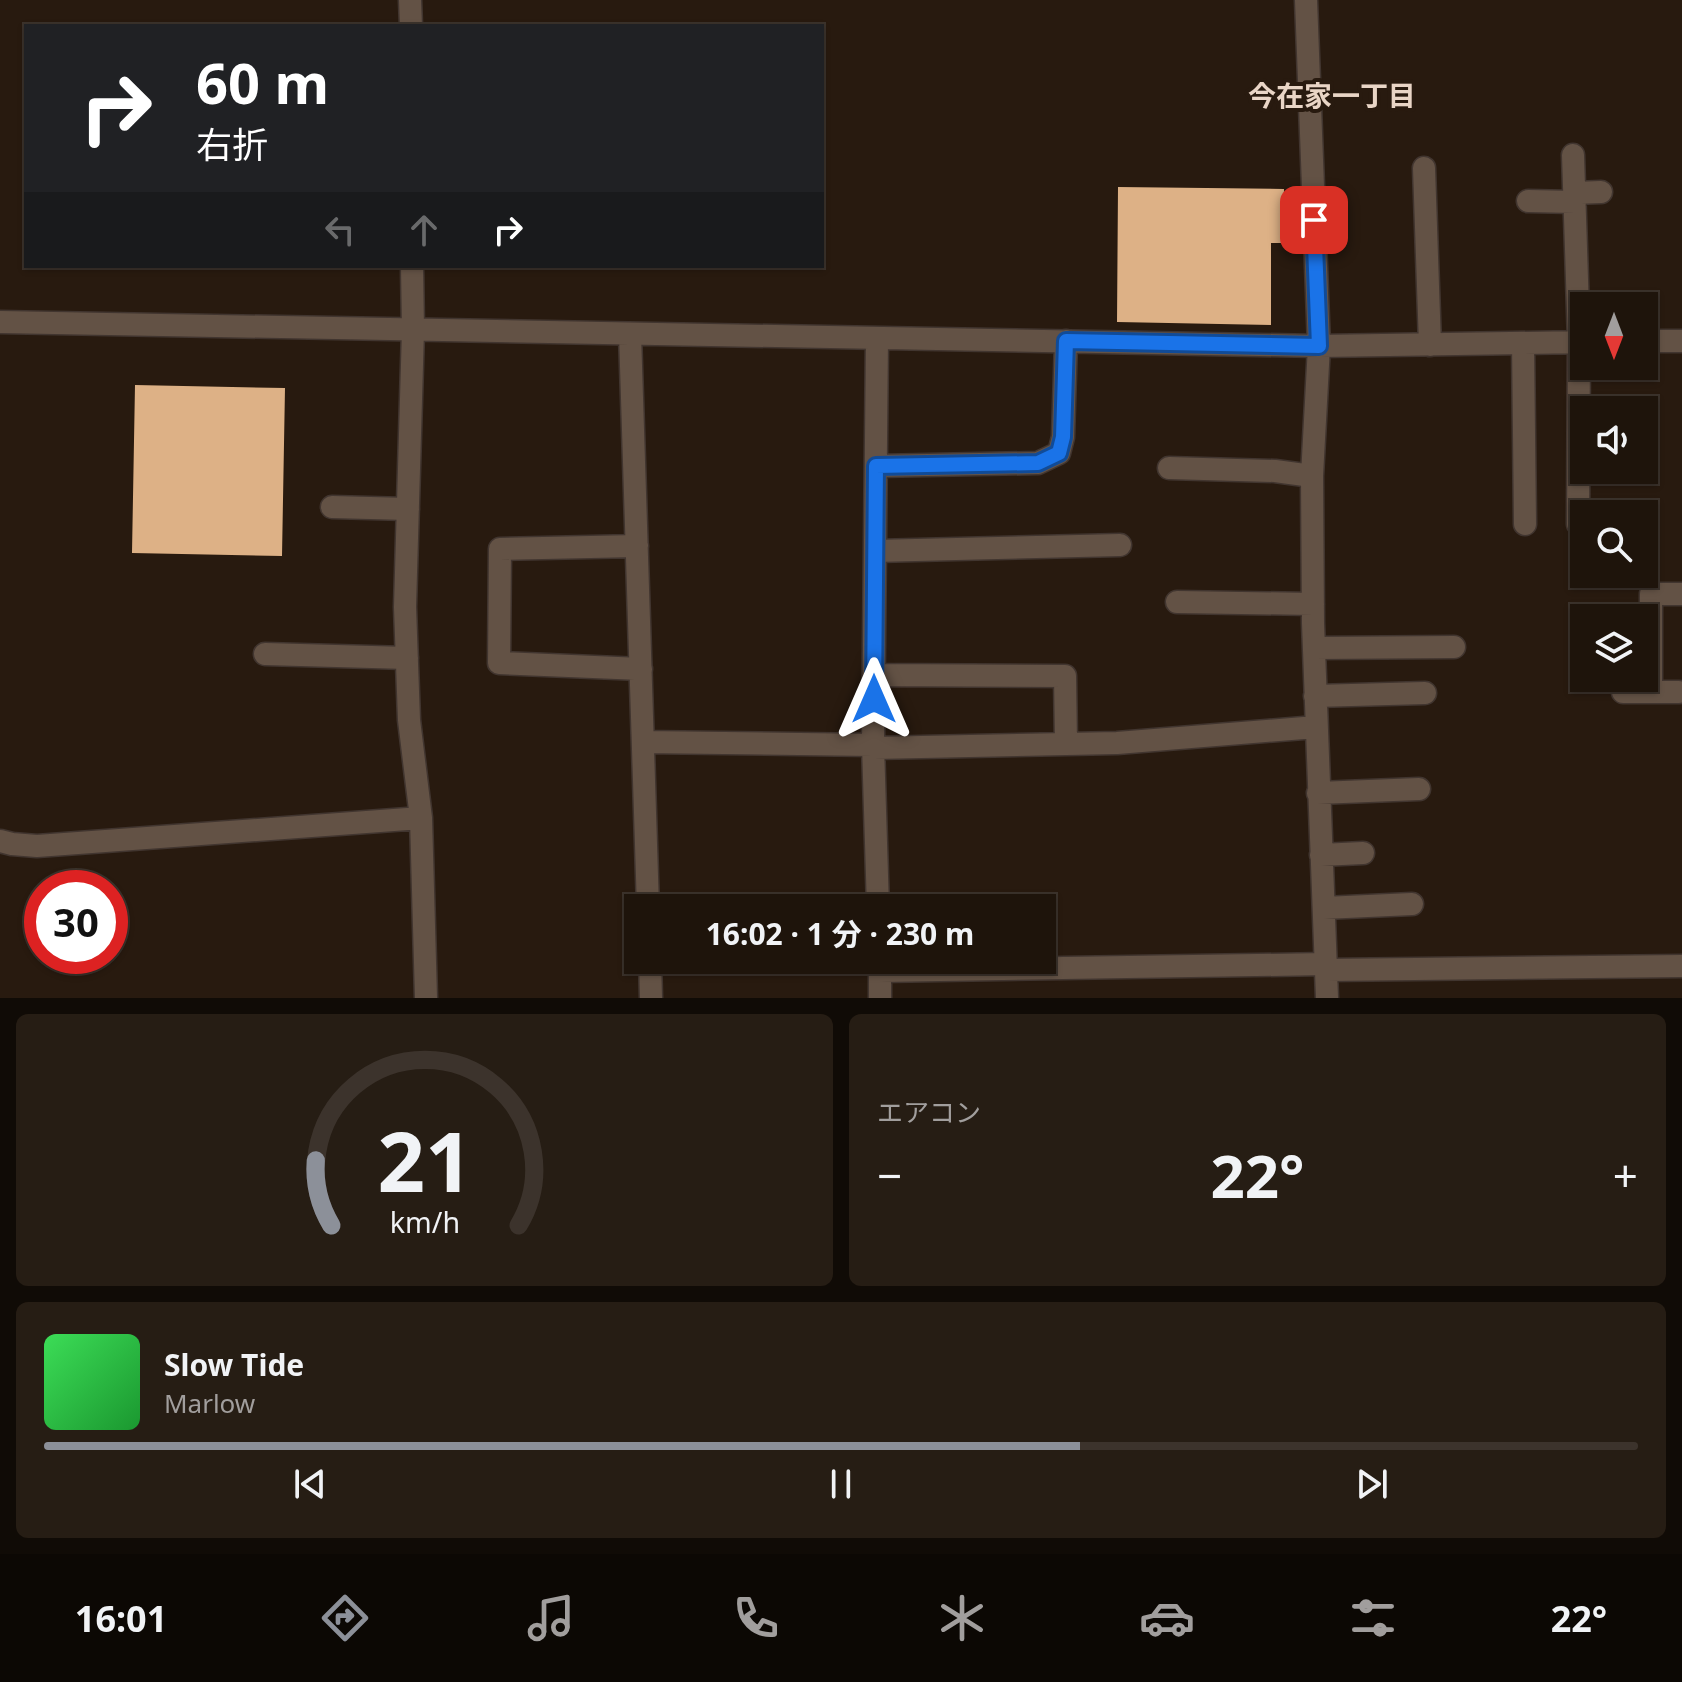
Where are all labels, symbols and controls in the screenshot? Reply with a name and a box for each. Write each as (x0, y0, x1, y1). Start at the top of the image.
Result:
text: 60 m (196, 44, 329, 120)
icon: right (64, 56, 168, 160)
district label: 今在家一丁目 (1248, 76, 1416, 114)
text: 右折 (196, 120, 268, 169)
pin (1280, 186, 1348, 254)
icon: arrive (1292, 198, 1336, 242)
icon: left (318, 208, 362, 252)
icon: ahead (402, 208, 446, 252)
icon: right (486, 208, 530, 252)
north arrow (1570, 292, 1658, 380)
map controls (1570, 292, 1658, 692)
button: sound (1570, 396, 1658, 484)
button: search (1570, 500, 1658, 588)
button: layers (1570, 604, 1658, 692)
position arrow (832, 657, 916, 741)
speed limit sign: 30 (24, 870, 128, 974)
text: 16:02 · 1 分 · 230 m (706, 913, 974, 954)
text: エアコン (877, 1094, 981, 1130)
text: 21 (377, 1103, 472, 1216)
text: 22° (1210, 1134, 1305, 1216)
text: − (877, 1145, 902, 1205)
text: + (1613, 1145, 1638, 1205)
text: km/h (389, 1202, 460, 1241)
text: Slow Tide (164, 1344, 304, 1385)
text: Marlow (164, 1385, 255, 1421)
icon: previous (288, 1462, 332, 1506)
icon: pause (819, 1462, 863, 1506)
icon: next (1350, 1462, 1394, 1506)
icon: directions (317, 1590, 373, 1646)
icon: music (523, 1590, 579, 1646)
icon: phone (728, 1590, 784, 1646)
icon: climate (934, 1590, 990, 1646)
icon: car (1139, 1590, 1195, 1646)
icon: filters (1345, 1590, 1401, 1646)
text: 16:01 (75, 1594, 167, 1643)
text: 22° (1551, 1594, 1607, 1643)

